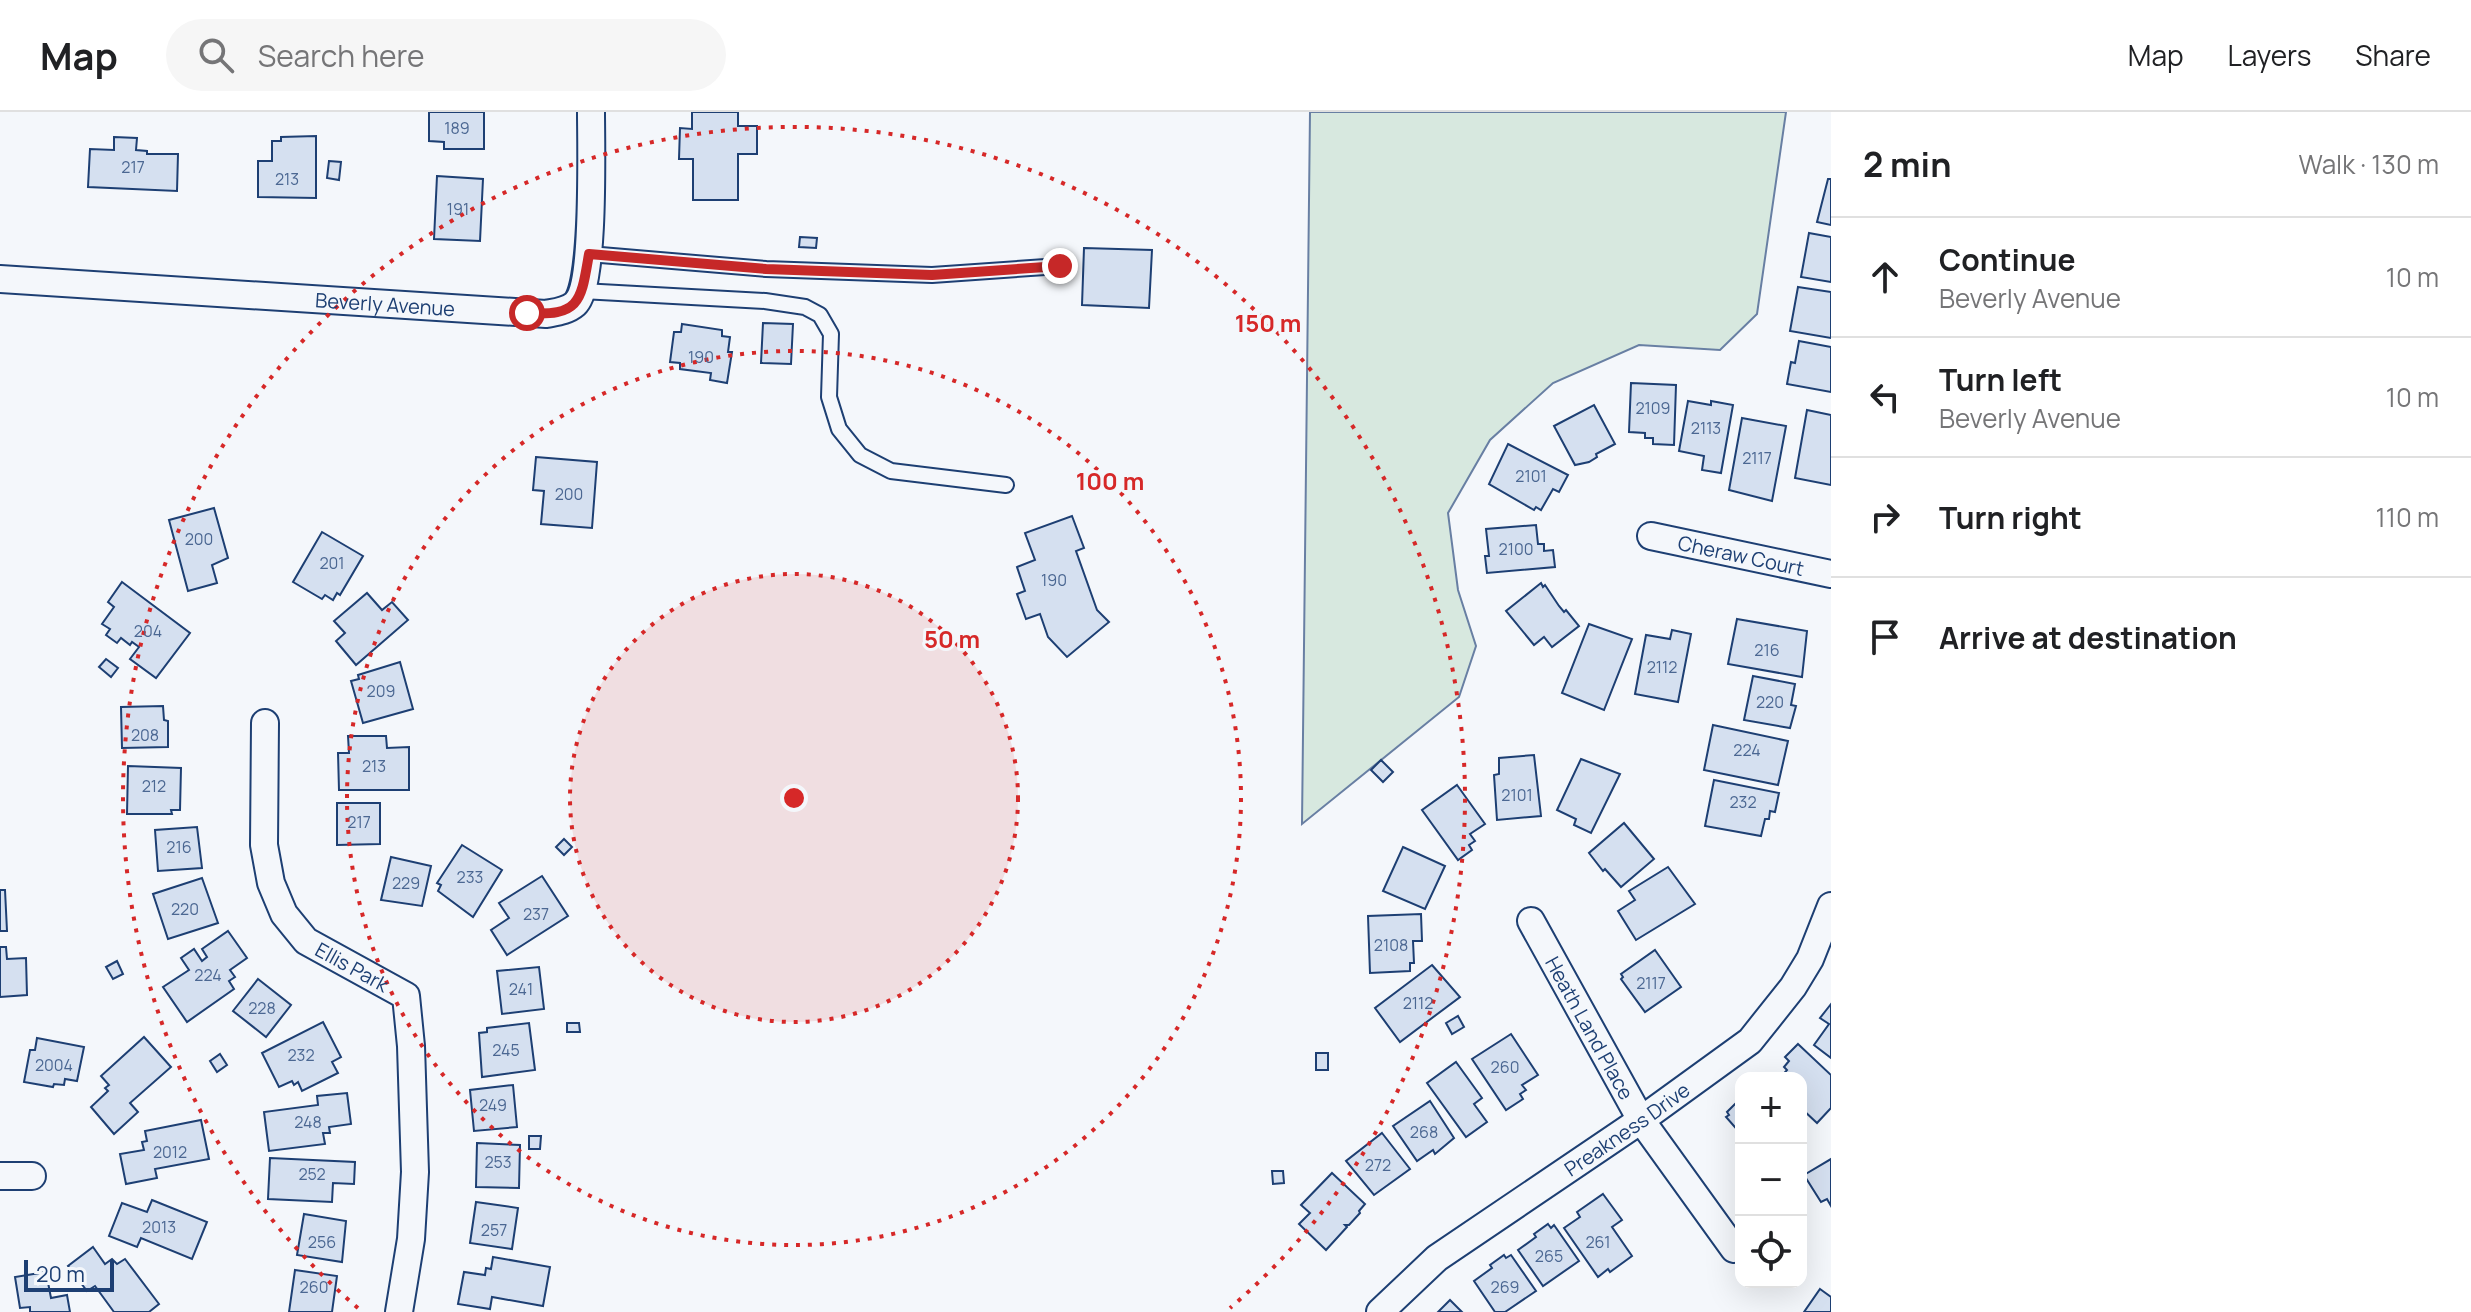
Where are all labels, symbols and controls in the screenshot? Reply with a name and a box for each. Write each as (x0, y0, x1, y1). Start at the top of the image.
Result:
search box (166, 19, 726, 91)
text: Map (40, 29, 118, 81)
icon: search (194, 33, 238, 77)
text: Search here (258, 35, 425, 76)
text: Map (2128, 36, 2184, 74)
text: Layers (2228, 36, 2311, 74)
text: Share (2355, 36, 2431, 74)
house number: 189 (444, 117, 470, 139)
text: 2 min (1863, 141, 1951, 187)
text: Walk · 130 m (2299, 146, 2439, 182)
house number: 217 (121, 156, 145, 178)
house number: 213 (275, 168, 299, 190)
house number: 191 (447, 198, 469, 220)
text: Continue (1939, 239, 2075, 280)
route end (1042, 248, 1078, 284)
icon: ahead (1863, 255, 1907, 299)
text: 10 m (2386, 259, 2439, 295)
text: Beverly Avenue (1939, 280, 2121, 316)
street label: Beverly Avenue (314, 286, 456, 322)
route start (509, 295, 545, 331)
text: 150 m (1235, 306, 1301, 339)
house number: 190 (688, 346, 714, 368)
text: Turn left (1939, 359, 2062, 400)
icon: left (1863, 375, 1907, 419)
text: 10 m (2386, 379, 2439, 415)
house number: 2109 (1635, 397, 1671, 419)
text: Beverly Avenue (1939, 400, 2121, 436)
house number: 2113 (1691, 417, 1721, 439)
house number: 2117 (1742, 447, 1772, 469)
text: 100 m (1076, 464, 1144, 497)
house number: 2101 (1515, 465, 1547, 487)
house number: 200 (555, 483, 583, 505)
icon: right (1863, 495, 1907, 539)
text: Turn right (1939, 497, 2082, 538)
text: 110 m (2376, 499, 2439, 535)
house number: 200 (185, 528, 213, 550)
street label: Cheraw Court (1676, 529, 1806, 581)
house number: 2100 (1499, 538, 1533, 560)
house number: 201 (319, 552, 345, 574)
house number: 190 (1041, 569, 1067, 591)
icon: arrive (1863, 615, 1907, 659)
text: Arrive at destination (1939, 617, 2237, 658)
house number: 204 (134, 620, 162, 642)
text: 50 m (924, 622, 980, 655)
house number: 216 (1754, 639, 1780, 661)
house number: 2112 (1647, 656, 1677, 678)
house number: 209 (367, 680, 395, 702)
house number: 220 (1756, 691, 1784, 713)
house number: 208 (131, 724, 159, 746)
house number: 224 (1733, 739, 1761, 761)
house number: 213 (362, 755, 386, 777)
house number: 212 (142, 775, 166, 797)
centre of rings (780, 784, 808, 812)
house number: 2101 (1501, 784, 1533, 806)
house number: 232 (1729, 791, 1757, 813)
house number: 217 (347, 811, 371, 833)
house number: 216 (166, 836, 192, 858)
house number: 233 (457, 866, 483, 888)
house number: 229 (392, 872, 420, 894)
house number: 220 (171, 898, 199, 920)
house number: 237 (523, 903, 549, 925)
house number: 2108 (1374, 934, 1408, 956)
street label: Ellis Park (311, 935, 395, 998)
street label: Heath Land Place (1540, 951, 1640, 1104)
house number: 224 (194, 964, 222, 986)
house number: 2117 (1636, 972, 1666, 994)
house number: 241 (509, 978, 533, 1000)
house number: 2112 (1403, 992, 1433, 1014)
house number: 228 (248, 997, 276, 1019)
house number: 245 (492, 1039, 520, 1061)
house number: 232 (287, 1044, 315, 1066)
house number: 2004 (35, 1054, 73, 1076)
house number: 260 (1491, 1056, 1519, 1078)
map controls (1735, 1072, 1807, 1288)
button: + (1735, 1072, 1807, 1144)
street label: Preakness Drive (1559, 1076, 1695, 1182)
house number: 249 (479, 1094, 507, 1116)
house number: 248 (294, 1111, 322, 1133)
house number: 268 (1410, 1121, 1438, 1143)
house number: 2012 (153, 1141, 187, 1163)
button: − (1735, 1144, 1807, 1216)
house number: 253 (484, 1151, 512, 1173)
house number: 272 (1365, 1154, 1391, 1176)
house number: 252 (298, 1163, 326, 1185)
house number: 2013 (142, 1216, 176, 1238)
button: locate (1735, 1216, 1807, 1288)
house number: 257 (481, 1219, 507, 1241)
house number: 256 (308, 1231, 336, 1253)
house number: 261 (1585, 1231, 1611, 1253)
house number: 265 (1535, 1245, 1563, 1267)
scale bar (24, 1256, 114, 1292)
text: 20 m (36, 1259, 85, 1289)
house number: 260 (300, 1276, 328, 1298)
house number: 269 (1491, 1276, 1519, 1298)

